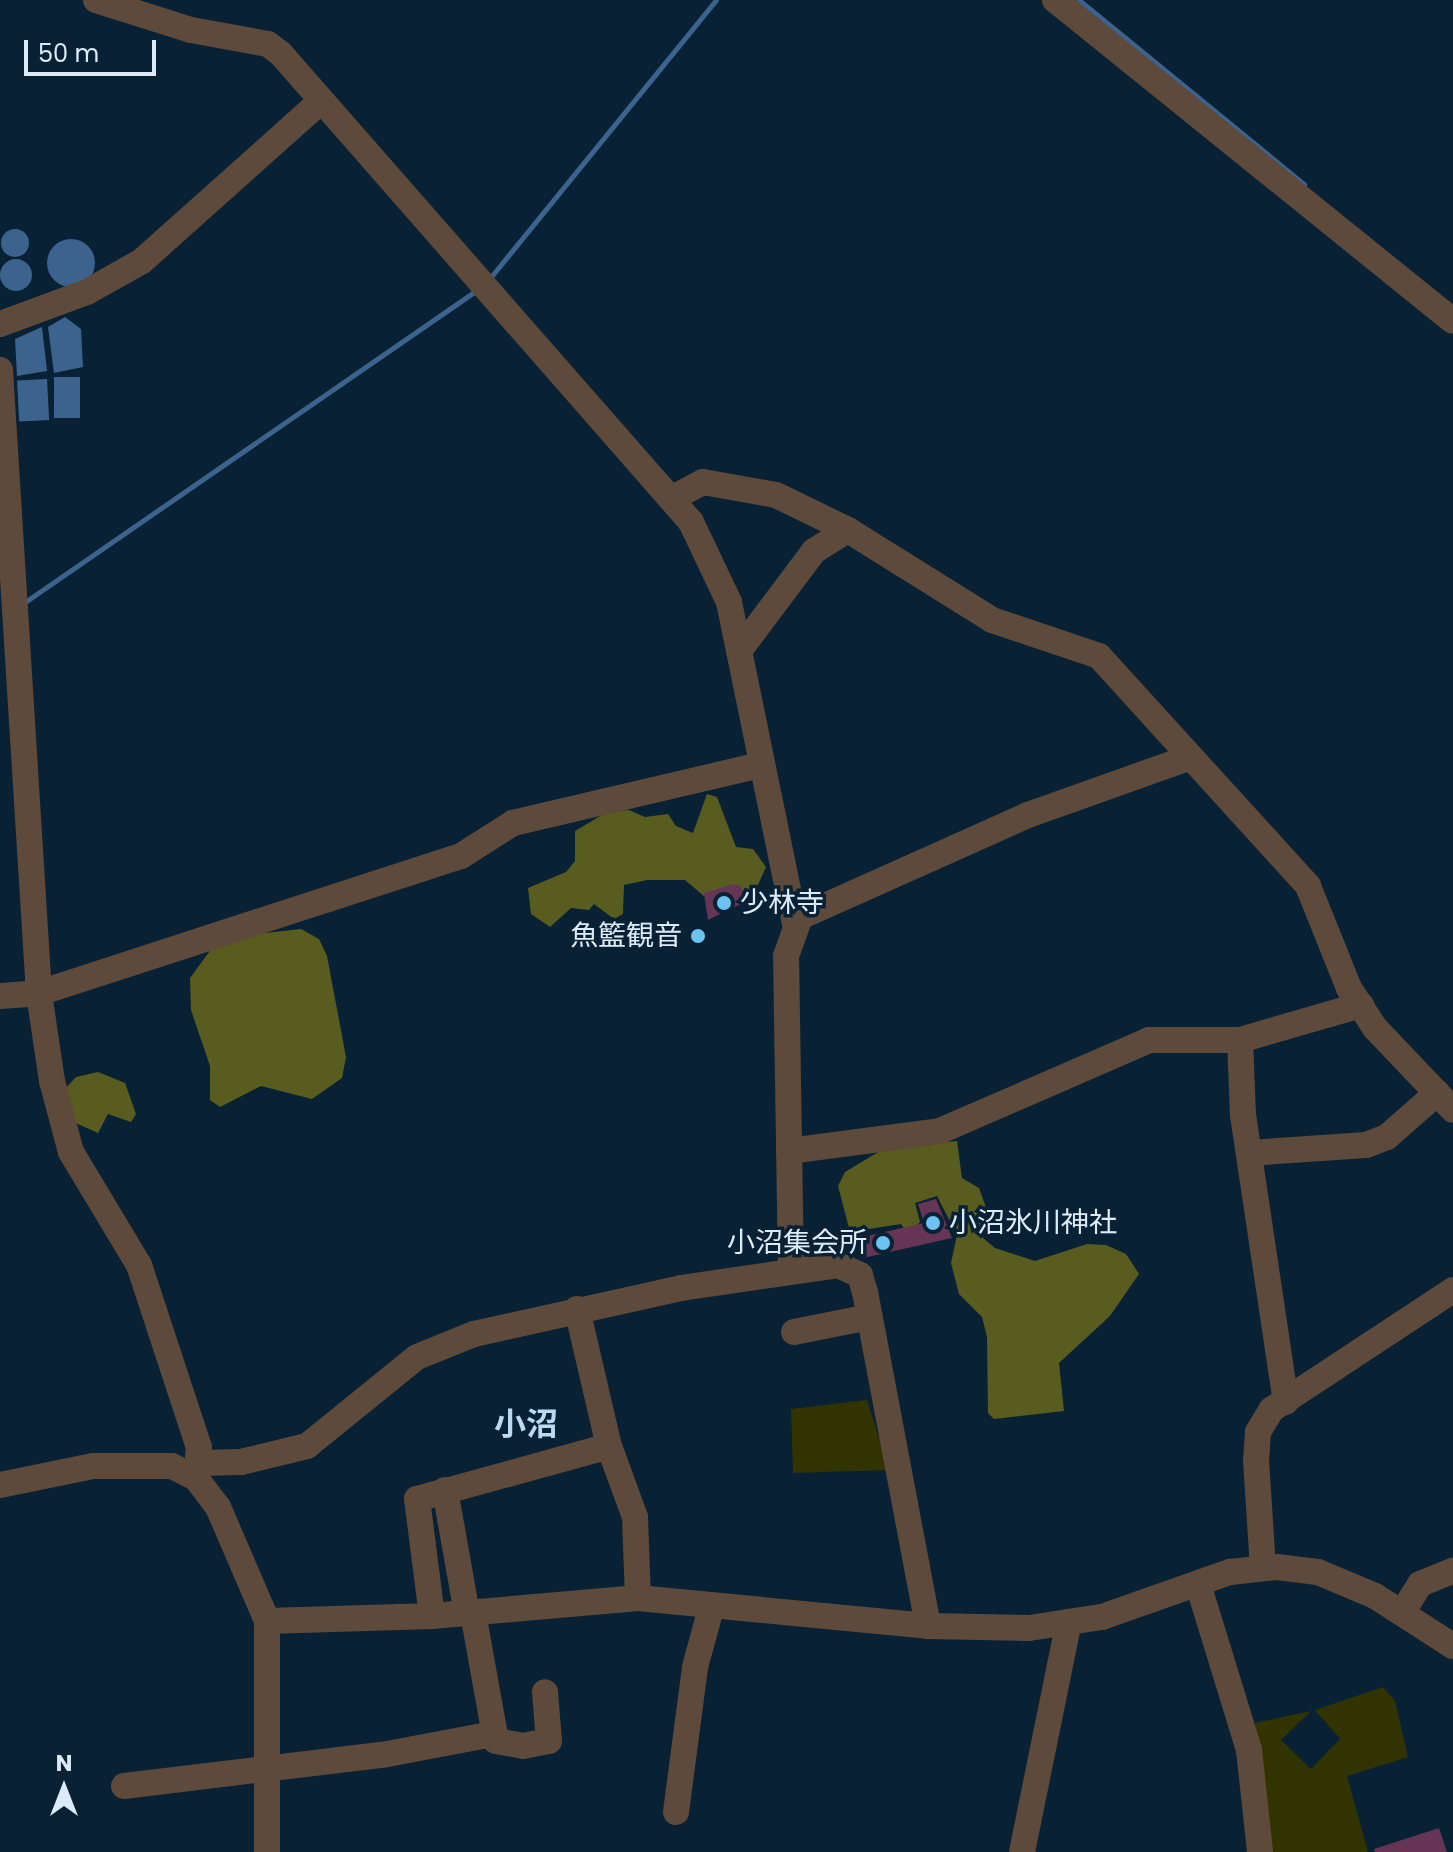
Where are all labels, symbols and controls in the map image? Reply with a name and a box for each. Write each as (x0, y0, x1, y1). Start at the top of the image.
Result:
scale bar (28, 24, 160, 74)
text: 50 m (38, 37, 99, 70)
place label: 少林寺 (740, 886, 824, 920)
marker: 少林寺 (715, 894, 733, 912)
place label: 魚籃観音 (570, 919, 682, 953)
marker: 魚籃観音 (689, 927, 707, 945)
place label: 小沼氷川神社 (949, 1206, 1117, 1240)
marker: 小沼氷川神社 (924, 1214, 942, 1232)
place label: 小沼集会所 (727, 1226, 867, 1260)
marker: 小沼集会所 (874, 1234, 892, 1252)
district label: 小沼 (494, 1405, 558, 1443)
north arrow (24, 1748, 104, 1828)
text: N (56, 1748, 72, 1779)

